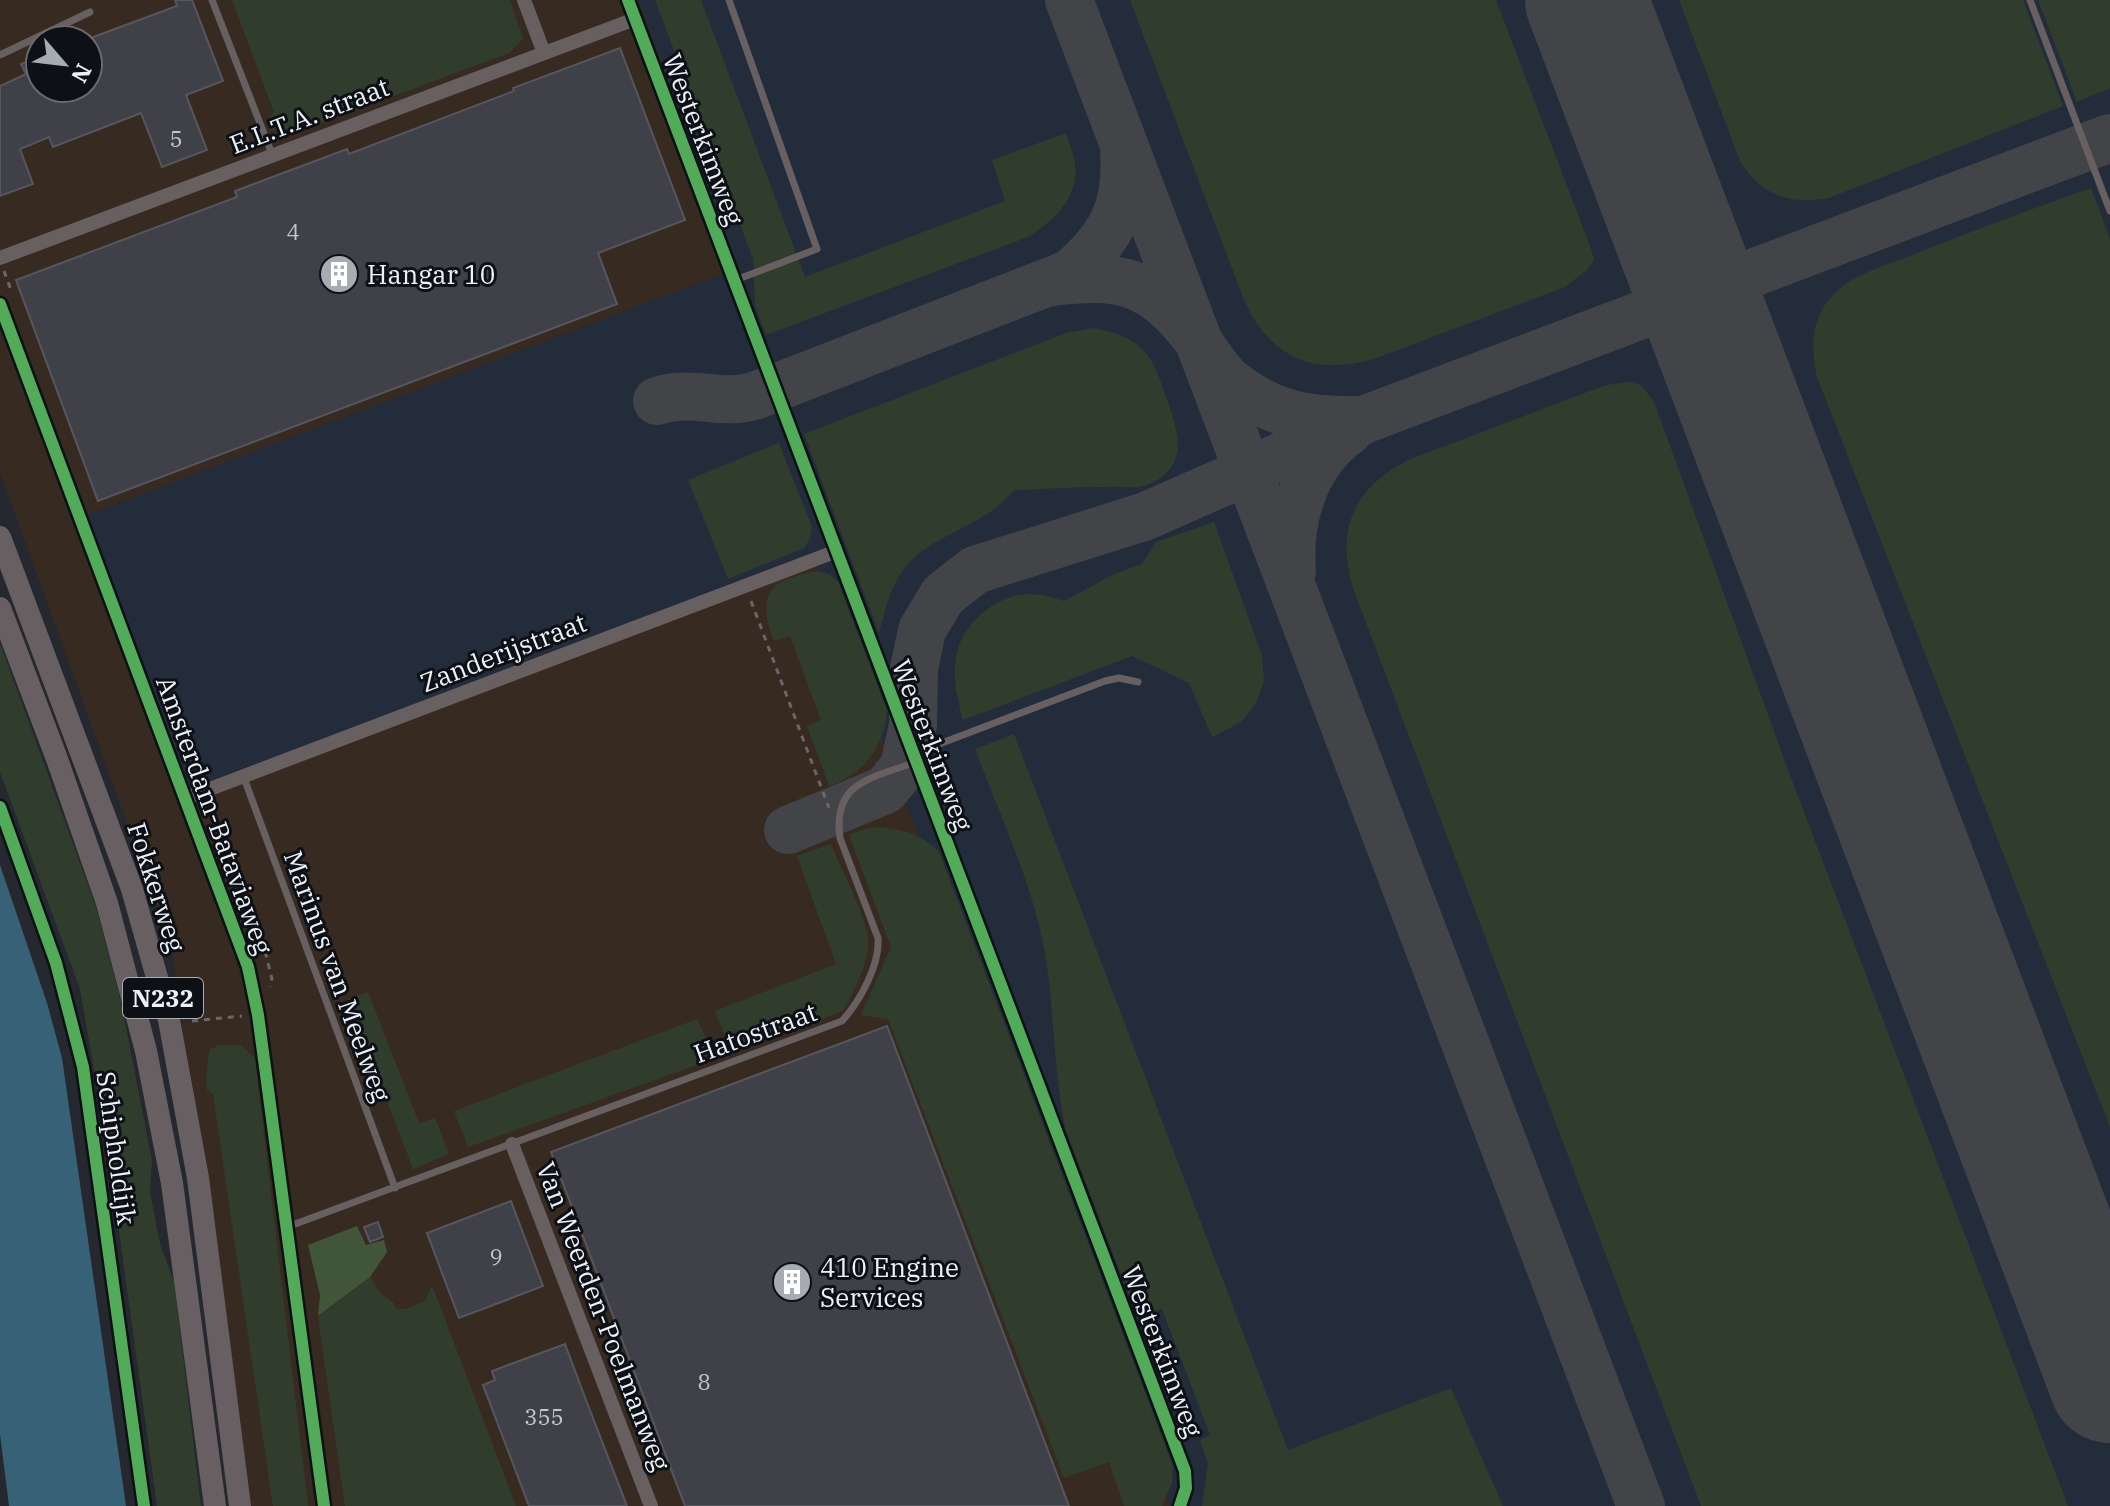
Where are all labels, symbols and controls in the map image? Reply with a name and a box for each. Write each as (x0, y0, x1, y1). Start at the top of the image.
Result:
north arrow (24, 24, 104, 104)
street label: Westerkimweg (656, 48, 752, 230)
text: N (65, 59, 99, 88)
street label: E.L.T.A. straat (225, 69, 393, 161)
house number: 5 (169, 124, 183, 153)
house number: 4 (286, 217, 300, 246)
building icon: Hangar 10 (318, 253, 360, 295)
place label: Hangar 10 (367, 257, 495, 291)
street label: Zanderijstraat (415, 605, 591, 699)
street label: Westerkimweg (885, 654, 981, 836)
street label: Amsterdam-Bataviaweg (149, 671, 281, 959)
street label: Fokkerweg (120, 818, 194, 956)
street label: Marinus van Meelweg (277, 846, 399, 1106)
road number: N232 (123, 978, 203, 1018)
street label: Hatostraat (689, 994, 821, 1070)
street label: Schipholdijk (89, 1069, 145, 1227)
street label: Van Weerden-Poelmanweg (529, 1157, 679, 1475)
house number: 9 (489, 1242, 503, 1271)
place label: 410 Engine Services (820, 1250, 959, 1314)
street label: Westerkimweg (1115, 1260, 1211, 1442)
building icon: 410 Engine Services (771, 1261, 813, 1303)
house number: 8 (697, 1367, 711, 1396)
house number: 355 (524, 1402, 564, 1431)

